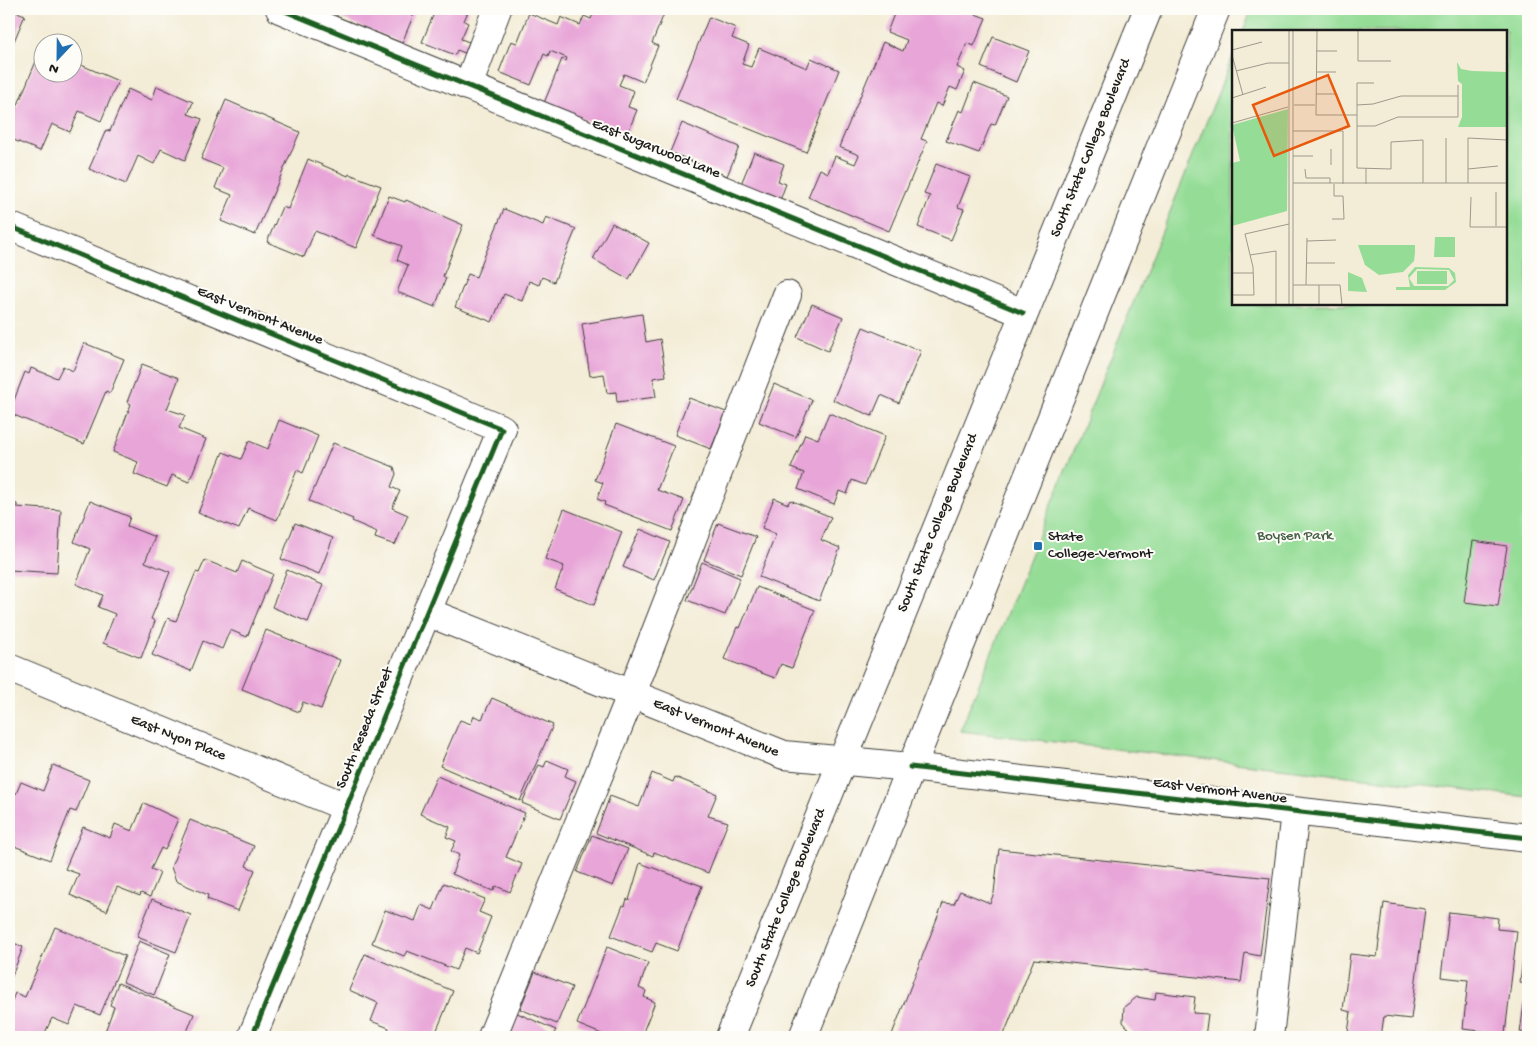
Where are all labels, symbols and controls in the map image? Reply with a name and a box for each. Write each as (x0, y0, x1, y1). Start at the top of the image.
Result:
inset map (1232, 30, 1507, 305)
north arrow (32, 32, 82, 82)
street label: South State College Boulevard (1047, 55, 1136, 240)
text: N (47, 58, 61, 77)
street label: East Sugarwood Lane (589, 115, 723, 183)
street label: East Vermont Avenue (194, 282, 326, 350)
street label: South State College Boulevard (894, 430, 983, 615)
park label: Boysen Park (1256, 527, 1334, 545)
place label: State College-Vermont (1048, 528, 1154, 563)
marker: State College-Vermont (1032, 540, 1044, 552)
street label: South Reseda Street (332, 663, 398, 791)
street label: East Vermont Avenue (650, 694, 782, 762)
street label: East Nyon Place (128, 711, 229, 765)
street label: East Vermont Avenue (1152, 774, 1288, 808)
street label: South State College Boulevard (742, 805, 831, 990)

